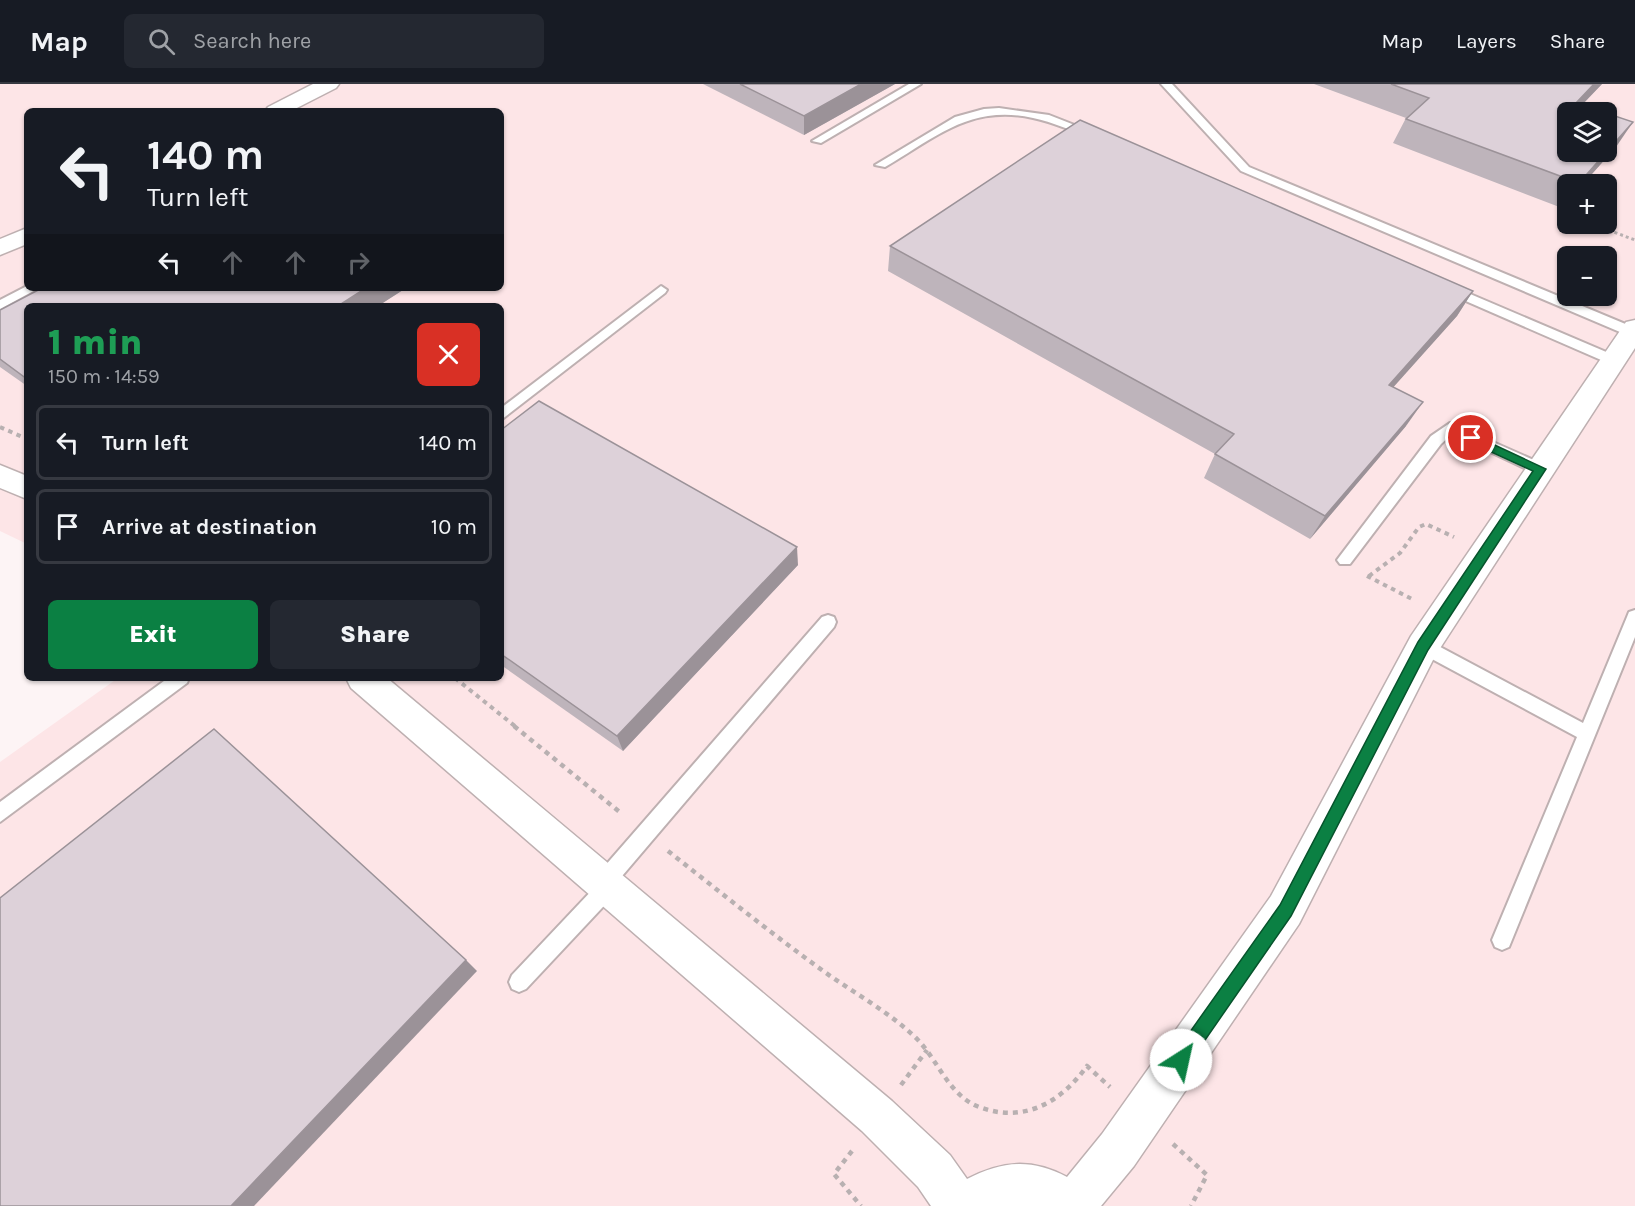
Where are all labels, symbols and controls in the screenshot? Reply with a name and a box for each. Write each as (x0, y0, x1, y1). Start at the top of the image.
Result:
search box (124, 14, 544, 68)
text: Map (30, 25, 88, 58)
icon: search (145, 25, 178, 58)
text: Search here (193, 28, 311, 54)
text: Map (1381, 29, 1423, 53)
text: Layers (1456, 29, 1517, 53)
text: Share (1550, 29, 1605, 53)
map controls (1557, 102, 1617, 306)
button: layers (1557, 102, 1617, 162)
text: 140 m (147, 130, 264, 180)
icon: left (48, 132, 126, 210)
button: + (1557, 174, 1617, 234)
text: Turn left (147, 181, 248, 213)
icon: left (153, 246, 186, 279)
icon: ahead (216, 246, 249, 279)
icon: ahead (279, 246, 312, 279)
icon: right (342, 246, 375, 279)
button: − (1557, 246, 1617, 306)
text: 1 min (48, 321, 142, 363)
button: close (417, 323, 480, 386)
text: 150 m · 14:59 (48, 365, 160, 388)
pin (1445, 412, 1496, 463)
icon: arrive (1454, 421, 1487, 454)
icon: left (51, 426, 84, 459)
text: Turn left (102, 430, 189, 456)
text: 140 m (419, 430, 477, 456)
icon: arrive (51, 510, 84, 543)
text: Arrive at destination (102, 514, 317, 540)
text: 10 m (431, 514, 477, 540)
button: Exit (48, 600, 258, 669)
button: Share (270, 600, 480, 669)
position arrow (1149, 1028, 1213, 1092)

